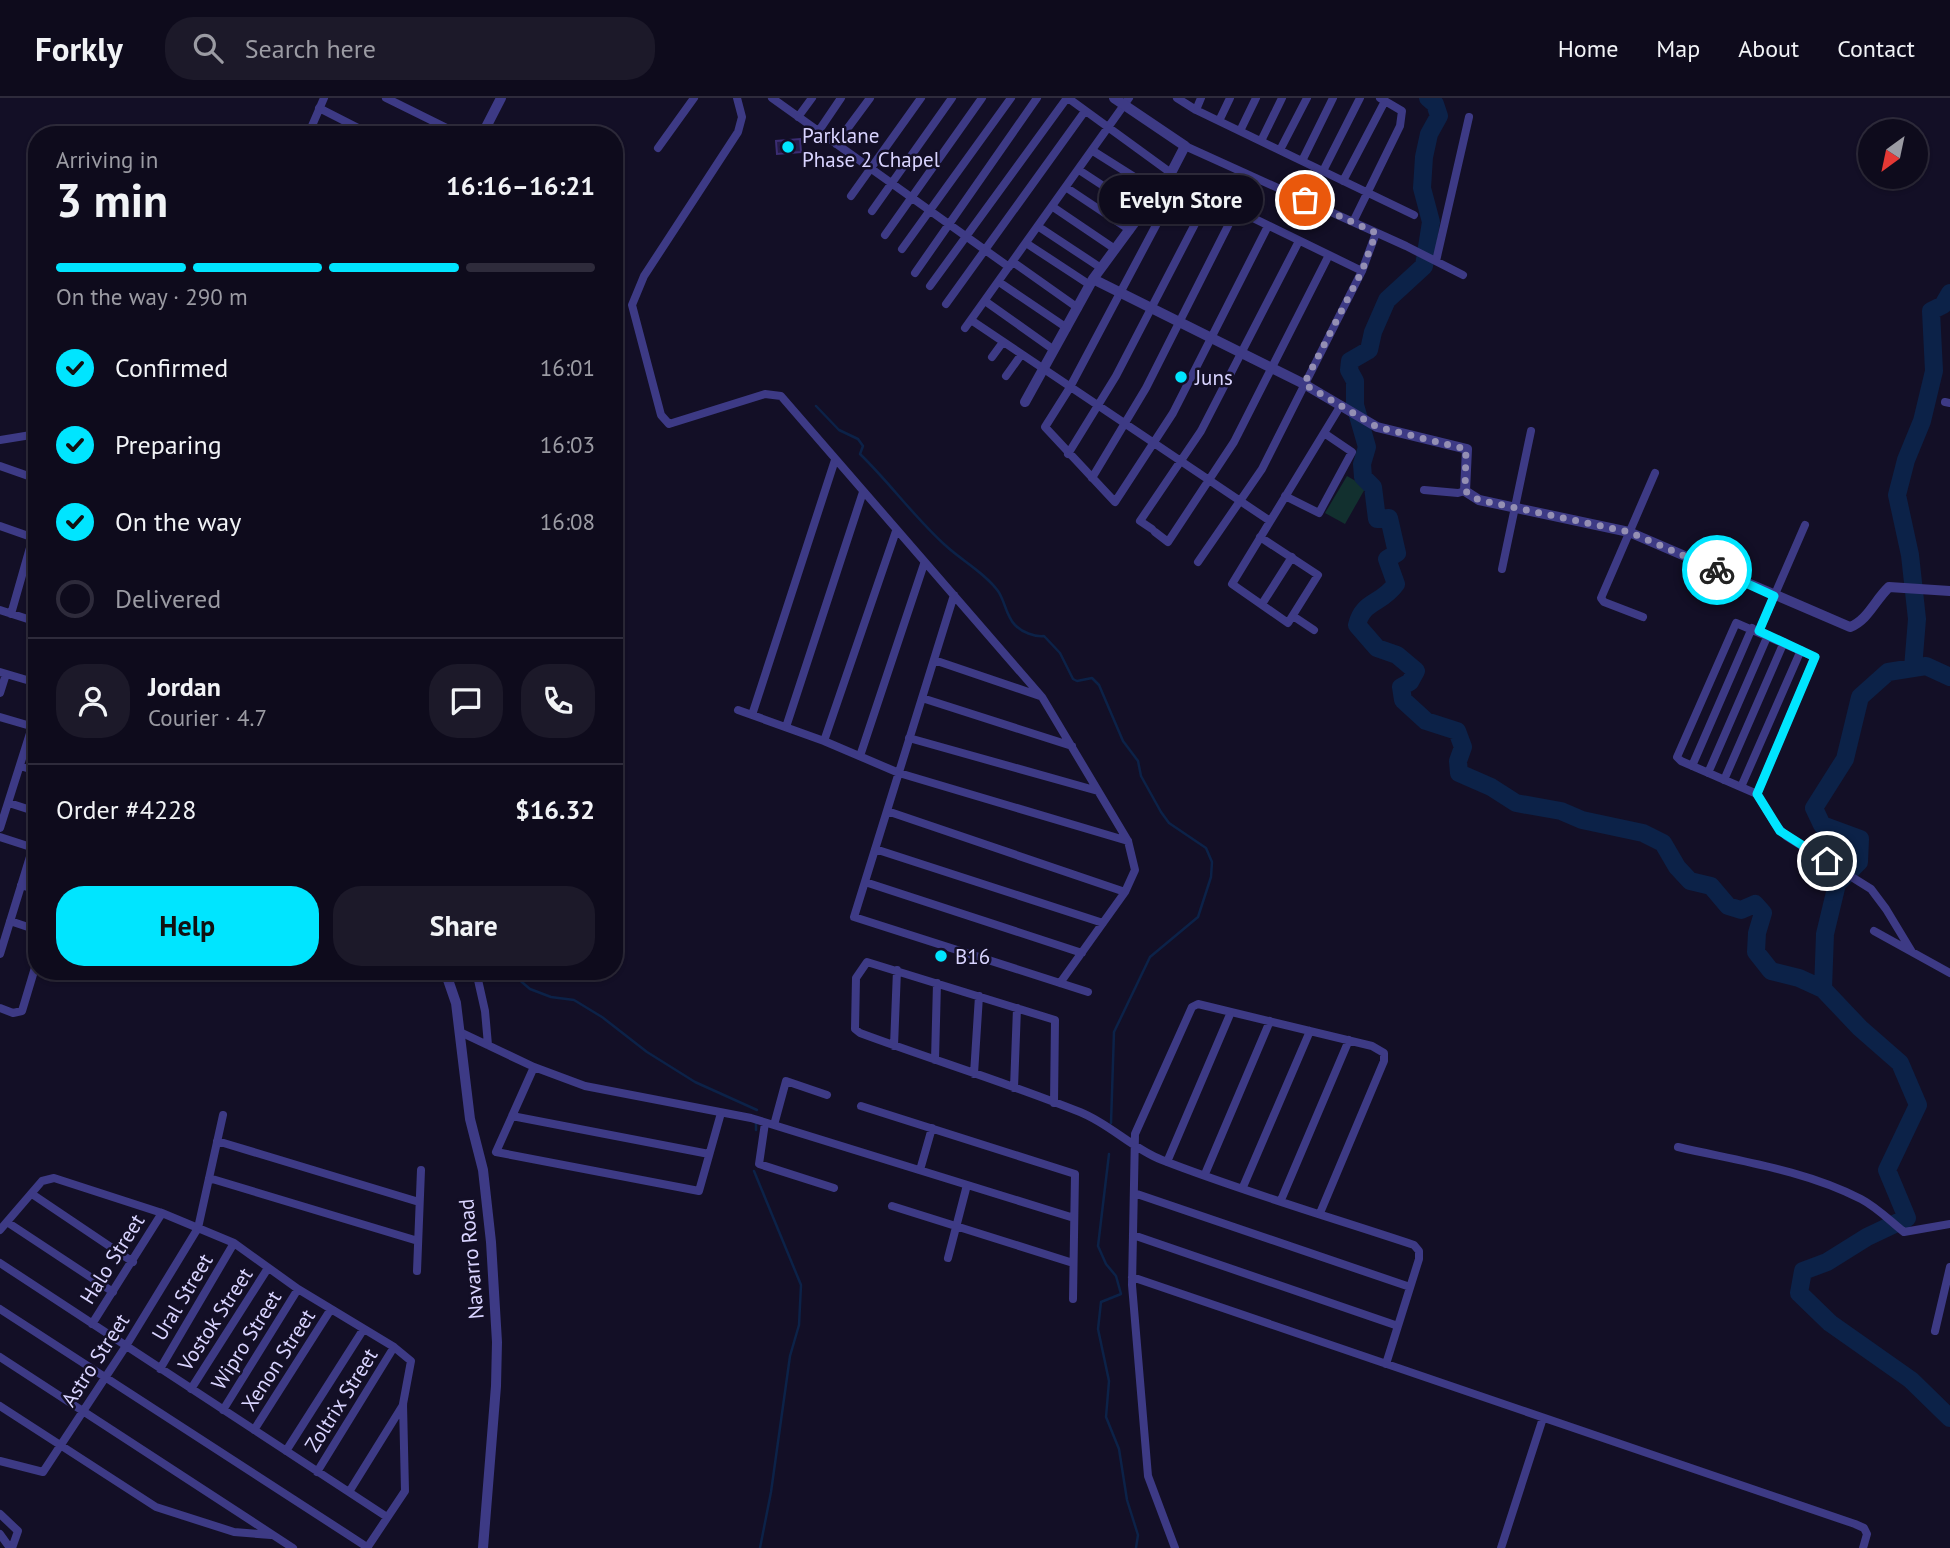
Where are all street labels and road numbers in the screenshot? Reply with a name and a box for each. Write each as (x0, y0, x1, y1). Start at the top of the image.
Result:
street label: Navarro Road (452, 1198, 490, 1320)
street label: Halo Street (74, 1209, 150, 1309)
street label: Ural Street (146, 1249, 218, 1345)
street label: Vostok Street (171, 1262, 258, 1377)
street label: Wipro Street (205, 1285, 287, 1395)
street label: Xenon Street (235, 1304, 321, 1416)
street label: Astro Street (55, 1308, 135, 1412)
street label: Zoltrix Street (299, 1343, 383, 1457)

